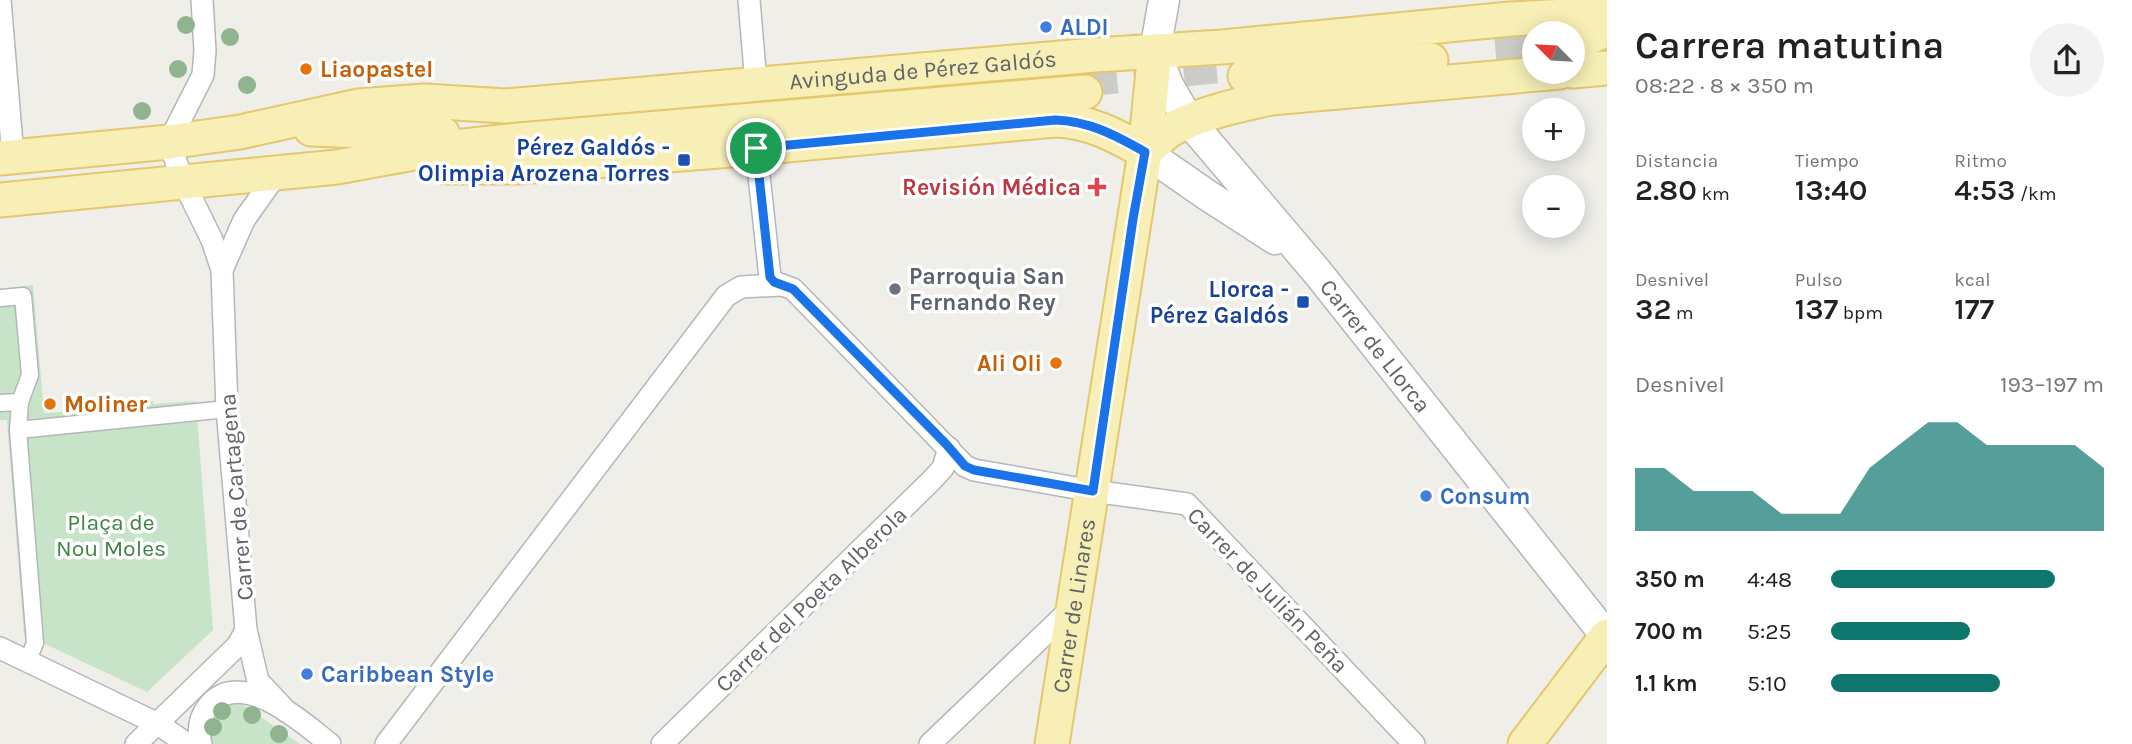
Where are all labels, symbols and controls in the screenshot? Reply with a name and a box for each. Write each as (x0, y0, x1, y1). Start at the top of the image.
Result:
place label: ALDI (1060, 14, 1109, 41)
marker: ALDI (1038, 19, 1054, 35)
north arrow (1522, 21, 1586, 84)
map controls (1522, 21, 1585, 238)
text: Carrera matutina (1635, 23, 1944, 68)
button: share (2030, 23, 2104, 97)
street label: Avinguda de Pérez Galdós (788, 45, 1058, 95)
place label: Liaopastel (320, 56, 433, 83)
marker: Liaopastel (298, 61, 314, 77)
text: 08:22 · 8 × 350 m (1635, 72, 1814, 99)
button: + (1522, 98, 1585, 161)
pin (726, 118, 786, 178)
icon: arrive (737, 129, 775, 167)
place label: Pérez Galdós - Olimpia Arozena Torres (418, 134, 670, 187)
text: Distancia (1635, 150, 1718, 172)
text: Tiempo (1795, 150, 1859, 172)
text: Ritmo (1954, 150, 2007, 172)
marker: Pérez Galdós - Olimpia Arozena Torres (676, 152, 692, 168)
text: 2.80 (1635, 172, 1697, 208)
text: 13:40 (1795, 172, 1868, 208)
text: 4:53 (1954, 172, 2015, 208)
place label: Revisión Médica (902, 174, 1081, 201)
button: − (1522, 175, 1585, 238)
marker: Revisión Médica (1087, 177, 1107, 197)
text: km (1697, 183, 1730, 205)
text: /km (2015, 183, 2057, 205)
place label: Parroquia San Fernando Rey (909, 263, 1065, 316)
text: Desnivel (1635, 269, 1709, 291)
text: Pulso (1795, 269, 1842, 291)
text: kcal (1954, 269, 1991, 291)
street label: Carrer de Llorca (1314, 274, 1436, 418)
place label: Llorca - Pérez Galdós (1150, 276, 1289, 329)
marker: Parroquia San Fernando Rey (887, 281, 903, 297)
text: 32 (1635, 291, 1671, 327)
text: 137 (1795, 291, 1838, 327)
text: 177 (1954, 291, 1994, 327)
marker: Llorca - Pérez Galdós (1295, 294, 1311, 310)
text: m (1671, 302, 1694, 324)
text: bpm (1838, 302, 1883, 324)
place label: Ali Oli (977, 350, 1042, 377)
marker: Ali Oli (1048, 355, 1064, 371)
text: Desnivel (1635, 371, 1725, 398)
text: 193–197 m (2000, 371, 2104, 398)
place label: Moliner (64, 391, 147, 418)
street label: Carrer de Cartagena (214, 392, 259, 602)
marker: Moliner (42, 396, 58, 412)
place label: Consum (1440, 483, 1530, 510)
marker: Consum (1418, 488, 1434, 504)
street label: Carrer del Poeta Alberola (710, 501, 913, 698)
street label: Carrer de Julián Peña (1182, 502, 1354, 679)
park label: Plaça de Nou Moles (56, 509, 166, 562)
street label: Carrer de Linares (1047, 517, 1101, 695)
text: 350 m (1635, 566, 1705, 593)
text: 4:48 (1747, 566, 1792, 593)
text: 700 m (1635, 618, 1703, 645)
text: 5:25 (1747, 618, 1792, 645)
place label: Caribbean Style (321, 661, 494, 688)
marker: Caribbean Style (299, 666, 315, 682)
text: 1.1 km (1635, 670, 1698, 697)
text: 5:10 (1747, 670, 1787, 697)

